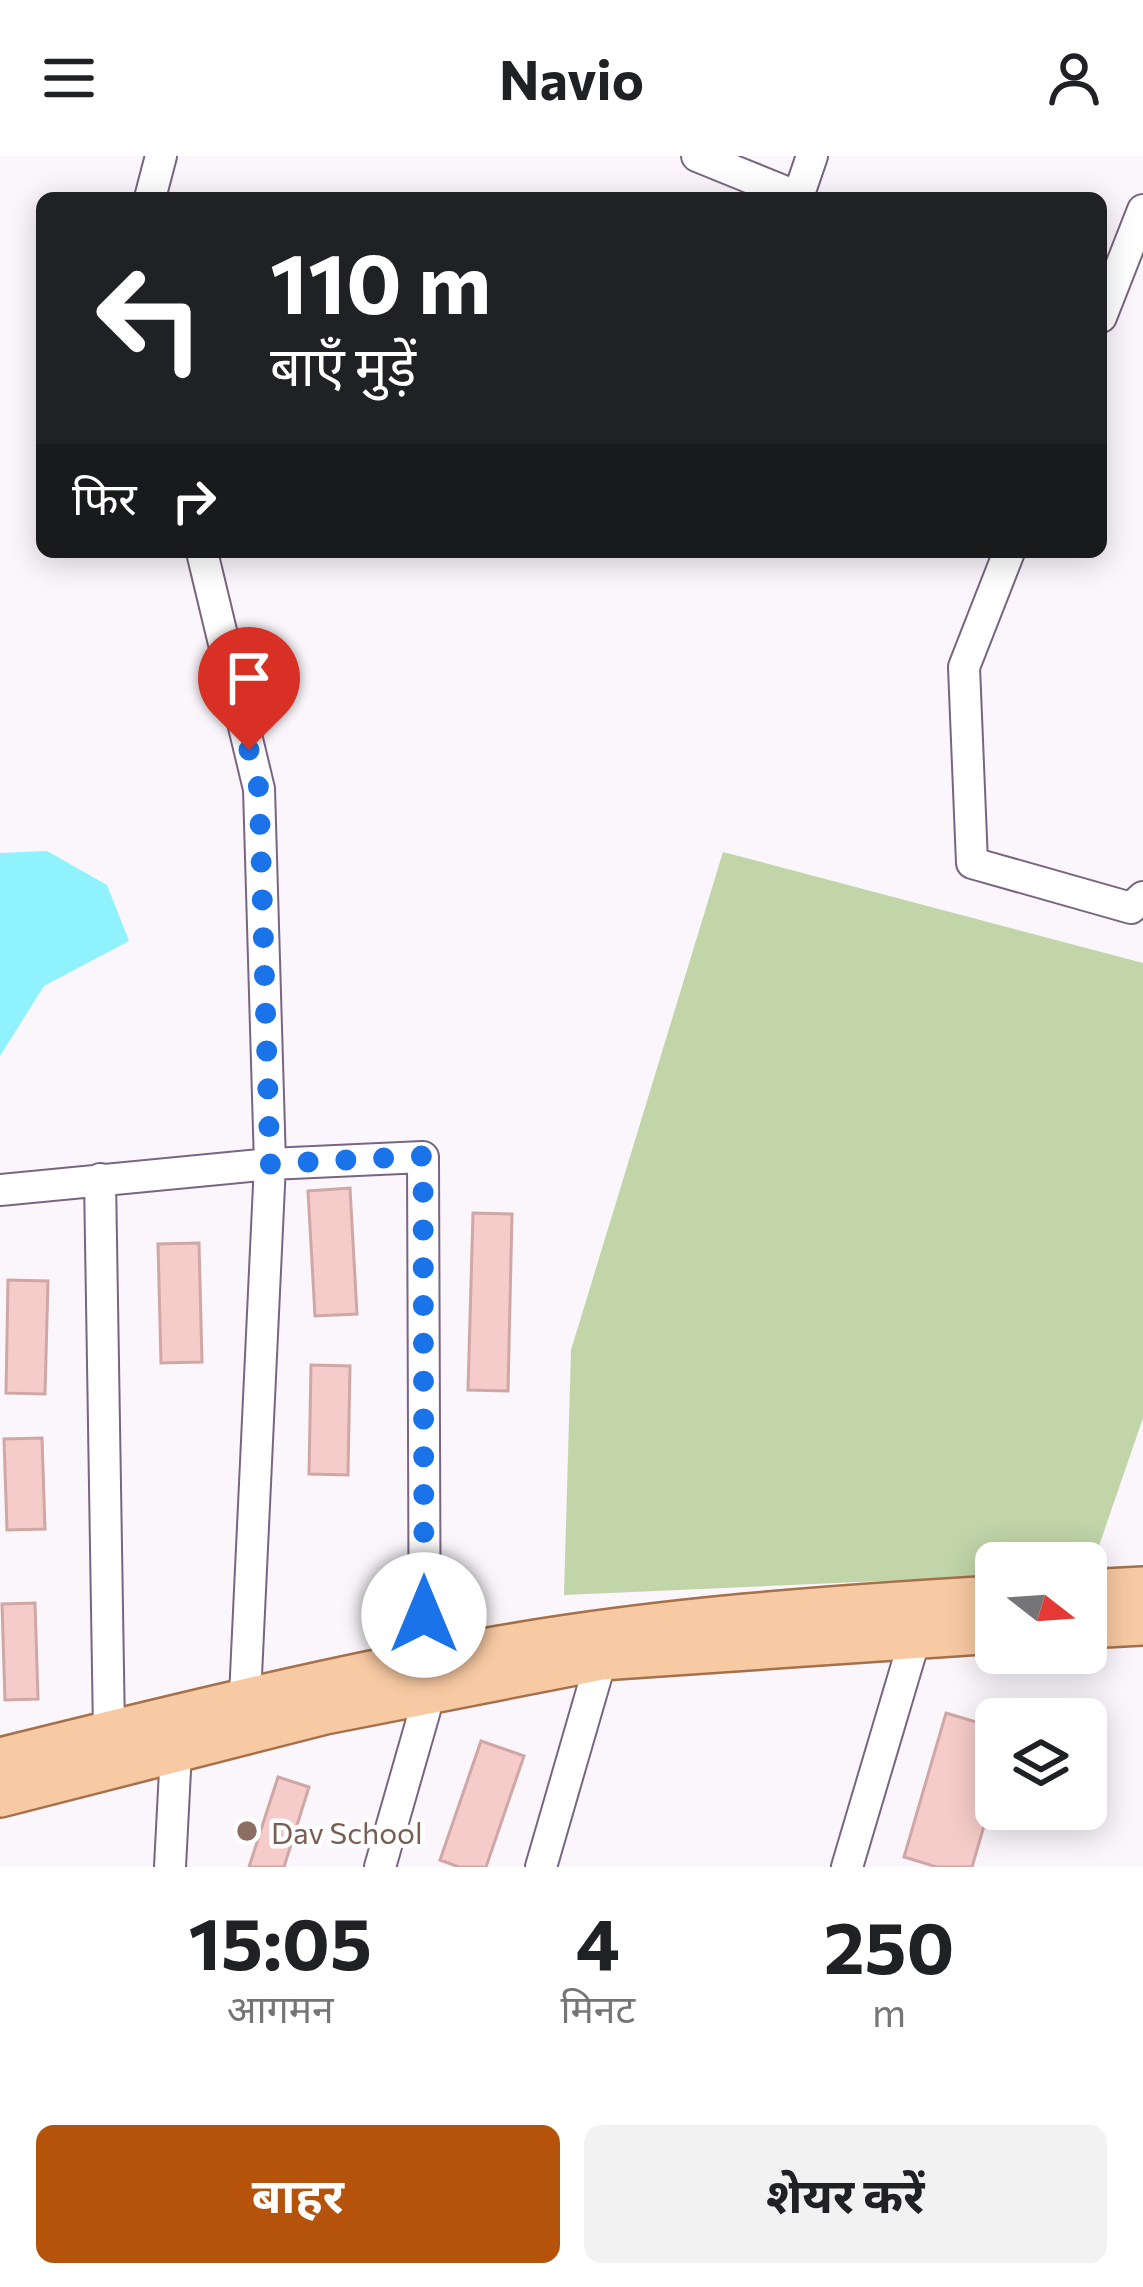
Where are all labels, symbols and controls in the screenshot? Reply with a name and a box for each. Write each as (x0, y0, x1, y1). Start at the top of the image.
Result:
icon: menu (36, 45, 102, 111)
text: Navio (499, 45, 644, 111)
icon: person (1041, 45, 1107, 111)
text: 110 m (270, 229, 491, 331)
icon: left (72, 240, 228, 396)
text: बाएँ मुड़ें (270, 331, 416, 397)
icon: right (161, 468, 227, 534)
text: फिर (72, 469, 137, 524)
pin (198, 627, 300, 750)
icon: arrive (216, 645, 282, 711)
north arrow (975, 1542, 1107, 1674)
map controls (975, 1542, 1107, 1830)
position arrow (361, 1552, 487, 1678)
button: layers (975, 1698, 1107, 1830)
place label: Dav School (271, 1813, 423, 1850)
marker: Dav School (234, 1818, 260, 1844)
text: 15:05 (189, 1897, 372, 1985)
text: 4 (576, 1897, 620, 1985)
text: 250 (824, 1901, 954, 1989)
text: आगमन (227, 1983, 334, 2031)
text: मिनट (560, 1983, 635, 2031)
text: m (872, 1987, 906, 2035)
button: बाहर (36, 2125, 560, 2263)
button: शेयर करें (584, 2125, 1107, 2263)

